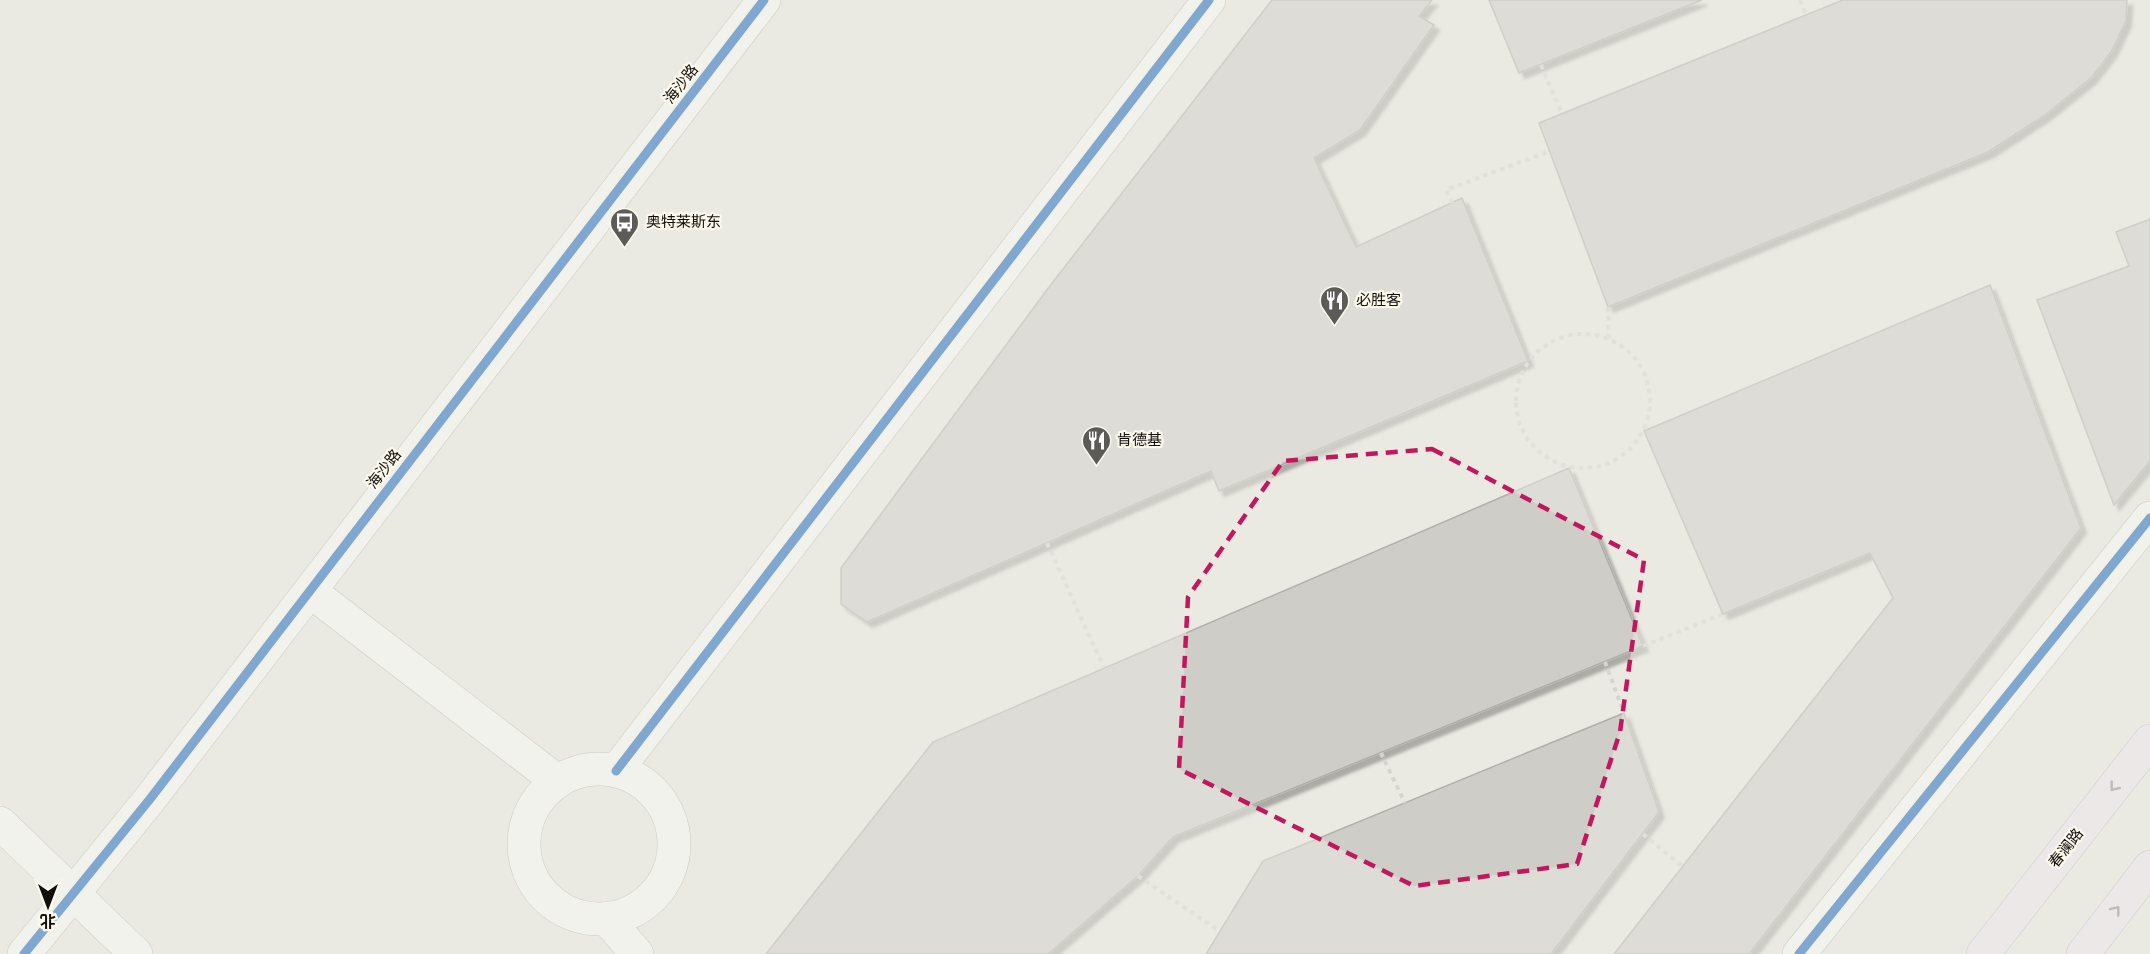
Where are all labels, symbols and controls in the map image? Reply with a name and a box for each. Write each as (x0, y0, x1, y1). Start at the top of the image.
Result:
street label: 海沙路 (659, 60, 702, 107)
bus stop icon: 奥特莱斯东 (609, 206, 641, 248)
place label: 奥特莱斯东 (646, 212, 721, 231)
restaurant icon: 必胜客 (1319, 284, 1351, 326)
place label: 必胜客 (1356, 290, 1401, 309)
restaurant icon: 肯德基 (1080, 424, 1112, 466)
place label: 肯德基 (1117, 430, 1162, 449)
street label: 海沙路 (362, 445, 405, 492)
one-way arrow (2110, 781, 2121, 792)
street label: 春澜路 (2044, 824, 2087, 871)
north arrow (18, 876, 78, 936)
one-way arrow (2109, 906, 2120, 917)
text: 北 (40, 911, 56, 931)

